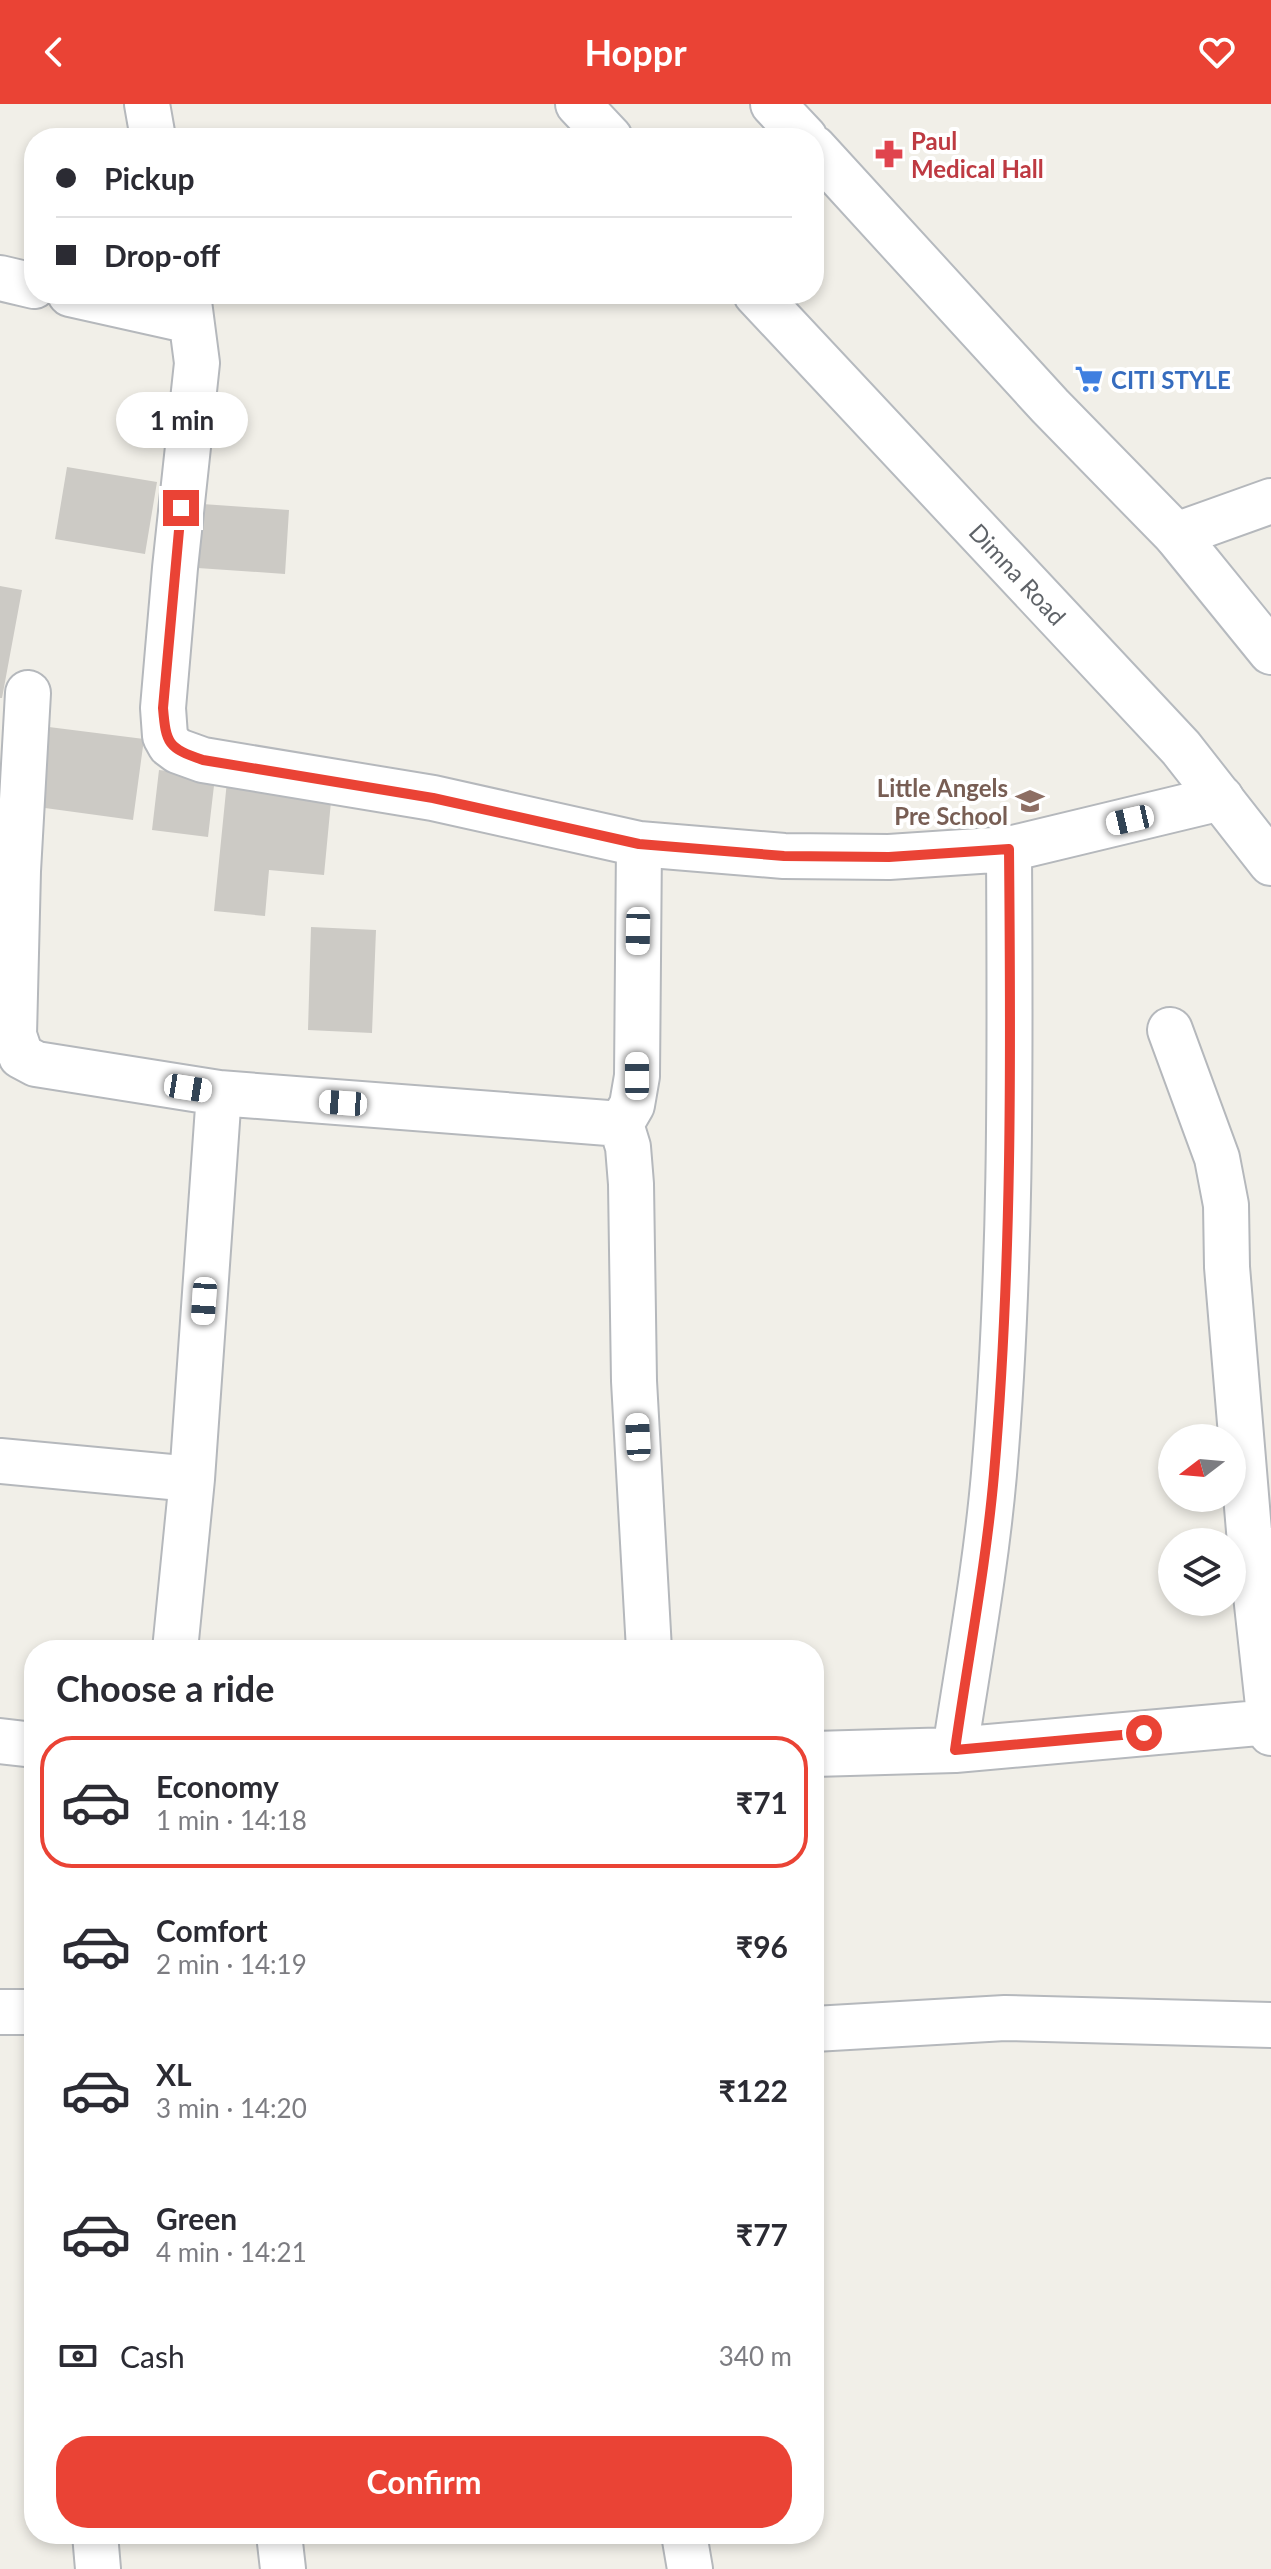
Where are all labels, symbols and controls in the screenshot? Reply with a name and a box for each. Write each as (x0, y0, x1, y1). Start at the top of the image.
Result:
icon: back (32, 30, 76, 74)
text: Hoppr (584, 30, 687, 74)
icon: heart (1195, 30, 1239, 74)
place label: Paul Medical Hall (911, 126, 1044, 183)
pharmacy icon: Paul Medical Hall (874, 139, 904, 169)
text: Pickup (104, 160, 195, 196)
text: Drop-off (104, 237, 220, 273)
supermarket icon: CITI STYLE (1074, 364, 1104, 394)
place label: CITI STYLE (1111, 365, 1231, 394)
callout: 1 min (115, 392, 247, 448)
text: 1 min (150, 404, 214, 436)
route end (163, 490, 199, 526)
street label: Dimna Road (964, 517, 1072, 631)
place label: Little Angels Pre School (877, 773, 1008, 830)
school or university icon: Little Angels Pre School (1015, 786, 1045, 816)
car (1104, 803, 1156, 837)
car (626, 907, 650, 955)
car (625, 1052, 649, 1100)
car (162, 1072, 214, 1104)
car (318, 1089, 368, 1117)
car (190, 1276, 218, 1326)
car (625, 1412, 651, 1462)
north arrow (1158, 1424, 1246, 1512)
map controls (1158, 1424, 1246, 1616)
button: layers (1158, 1528, 1246, 1616)
text: Choose a ride (56, 1666, 275, 1710)
route start (1126, 1715, 1162, 1751)
icon: car (60, 1766, 132, 1838)
text: Economy (156, 1768, 279, 1804)
text: ₹71 (736, 1784, 788, 1820)
text: 1 min · 14:18 (156, 1804, 307, 1836)
icon: car (60, 1910, 132, 1982)
text: Comfort (156, 1912, 268, 1948)
text: ₹96 (736, 1928, 788, 1964)
text: 2 min · 14:19 (156, 1948, 307, 1980)
icon: car (60, 2054, 132, 2126)
text: XL (156, 2056, 192, 2092)
text: ₹122 (718, 2072, 788, 2108)
text: 3 min · 14:20 (156, 2092, 307, 2124)
icon: car (60, 2198, 132, 2270)
text: Green (156, 2200, 237, 2236)
text: ₹77 (736, 2216, 788, 2252)
text: 4 min · 14:21 (156, 2236, 307, 2268)
icon: cash (56, 2334, 100, 2378)
text: Cash (120, 2338, 185, 2374)
text: 340 m (719, 2340, 792, 2372)
button: Confirm (56, 2436, 792, 2528)

